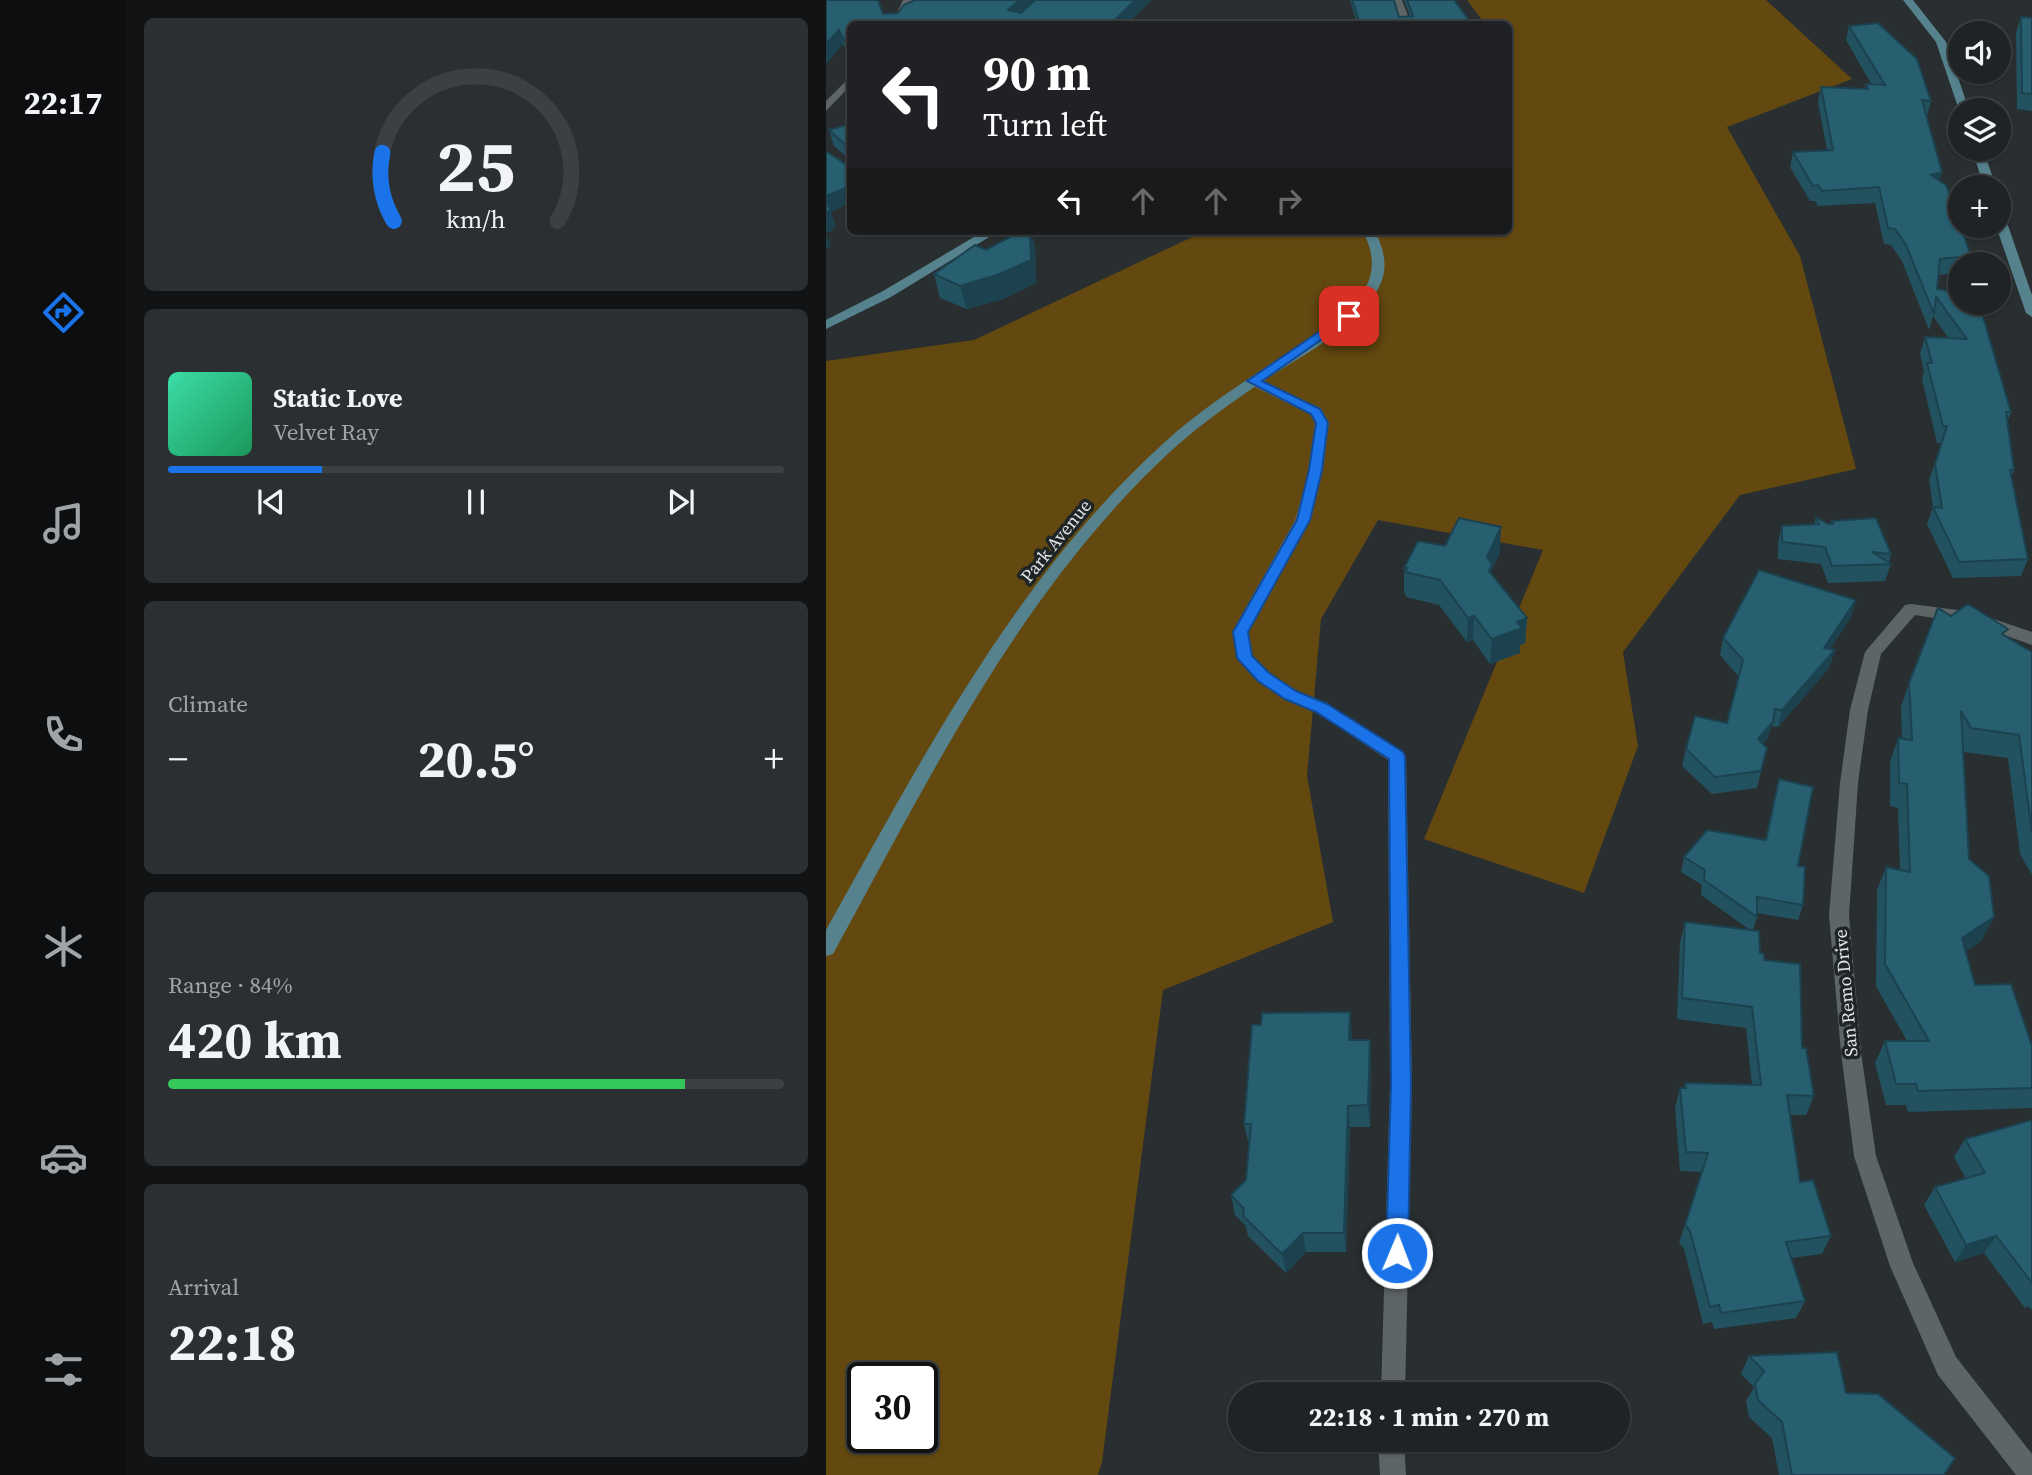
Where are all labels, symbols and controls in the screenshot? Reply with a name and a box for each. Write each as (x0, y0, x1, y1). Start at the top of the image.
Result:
map controls (1948, 21, 2011, 315)
button: sound (1948, 21, 2011, 84)
text: 90 m (983, 39, 1091, 106)
icon: left (868, 49, 959, 140)
text: 22:17 (24, 81, 102, 125)
button: layers (1948, 98, 2011, 161)
text: Turn left (983, 103, 1107, 147)
text: 25 (437, 116, 515, 215)
button: + (1948, 175, 2011, 238)
icon: left (1051, 182, 1089, 220)
icon: ahead (1124, 182, 1162, 220)
icon: ahead (1197, 182, 1235, 220)
icon: right (1270, 182, 1308, 220)
text: km/h (446, 202, 506, 236)
button: − (1948, 252, 2011, 315)
pin (1319, 286, 1379, 346)
icon: directions (39, 288, 88, 337)
icon: arrive (1330, 297, 1368, 335)
text: Static Love (273, 380, 402, 416)
text: Velvet Ray (273, 416, 379, 448)
icon: previous (252, 483, 290, 521)
icon: pause (457, 483, 495, 521)
icon: next (662, 483, 700, 521)
street label: Park Avenue (1014, 494, 1097, 588)
icon: music (39, 499, 88, 548)
text: Climate (168, 688, 248, 720)
icon: phone (39, 710, 88, 759)
text: 20.5° (417, 723, 535, 794)
text: − (168, 733, 188, 785)
text: + (764, 733, 784, 785)
icon: climate (39, 922, 88, 971)
street label: San Remo Drive (1827, 928, 1864, 1058)
text: Range · 84% (168, 969, 293, 1001)
text: 420 km (168, 1004, 342, 1075)
icon: car (39, 1133, 88, 1182)
position arrow (1360, 1216, 1434, 1290)
text: Arrival (168, 1271, 239, 1303)
text: 22:18 (168, 1306, 296, 1377)
icon: filters (39, 1345, 88, 1394)
speed limit sign: 30 (847, 1362, 938, 1453)
text: 22:18 · 1 min · 270 m (1309, 1399, 1549, 1435)

